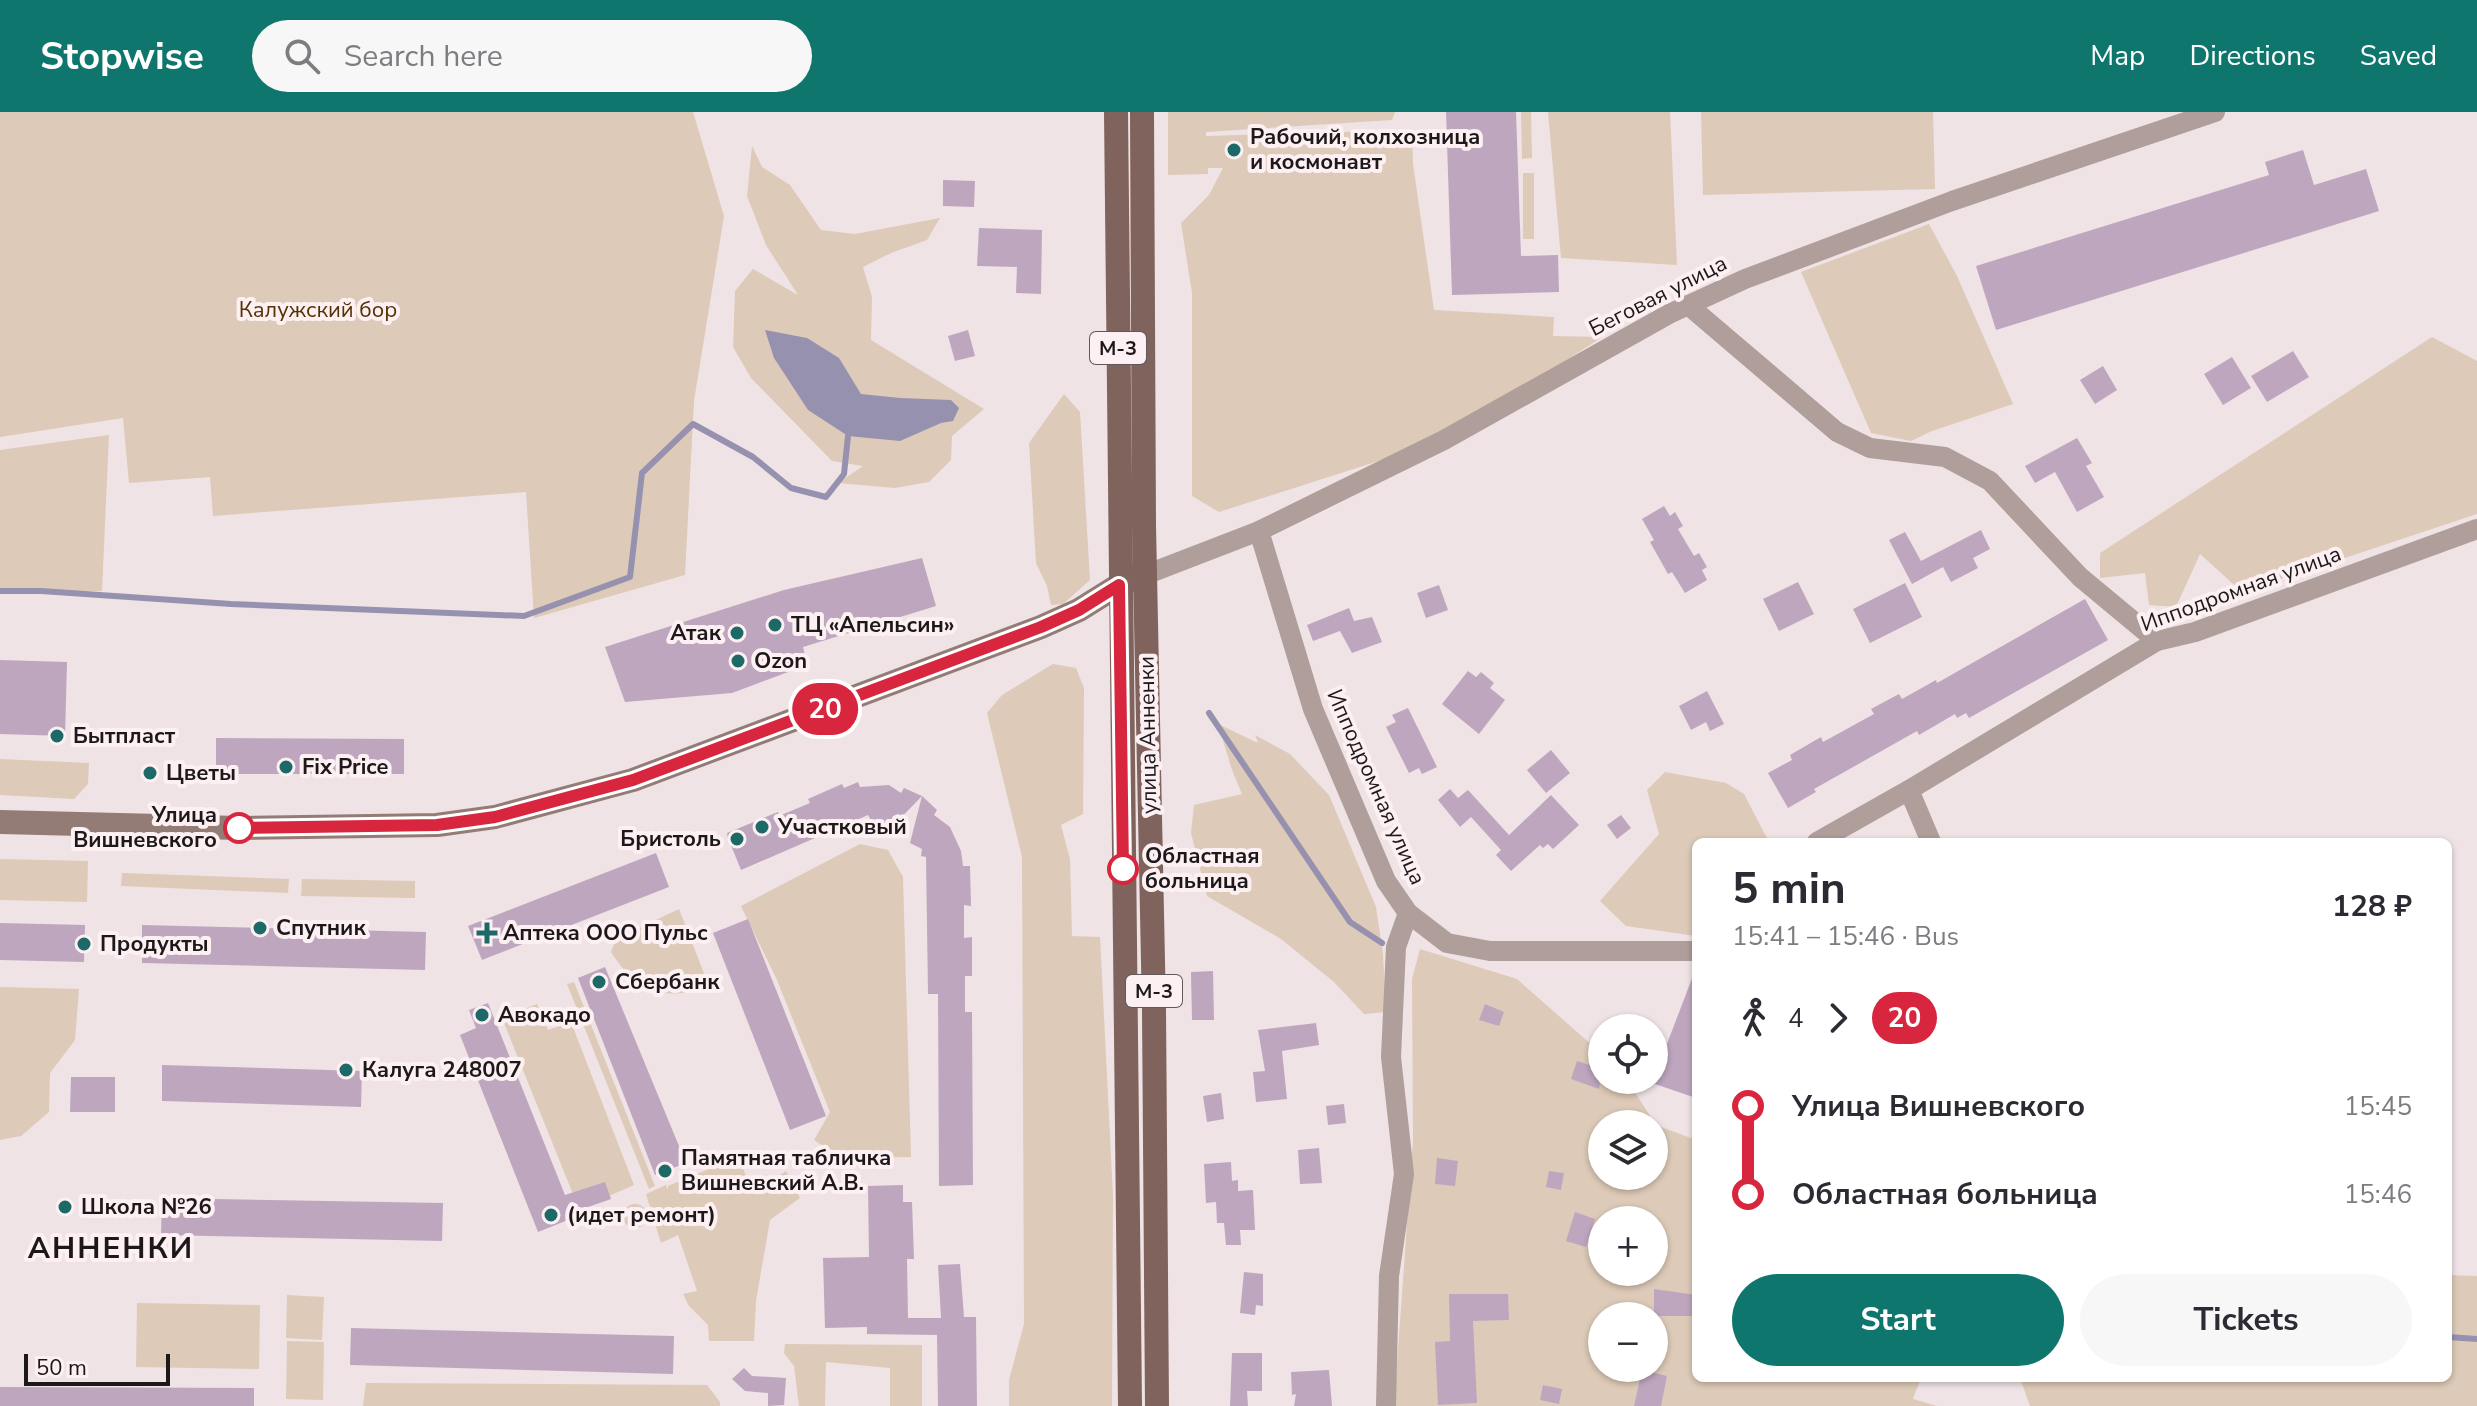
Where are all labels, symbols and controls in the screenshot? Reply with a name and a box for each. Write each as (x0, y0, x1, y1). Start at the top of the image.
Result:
search box (252, 20, 812, 92)
text: Stopwise (40, 31, 204, 82)
icon: search (280, 34, 324, 78)
text: Search here (344, 36, 503, 77)
text: Map (2090, 37, 2145, 75)
text: Directions (2189, 37, 2316, 75)
text: Saved (2360, 37, 2437, 75)
place label: Рабочий, колхозница и космонавт (1250, 122, 1480, 177)
marker: Рабочий, колхозница и космонавт (1225, 141, 1243, 159)
street label: Беговая улица (1584, 248, 1732, 344)
park label: Калужский бор (239, 295, 397, 325)
road number: М-3 (1090, 332, 1146, 364)
street label: Ипподромная улица (2137, 539, 2345, 639)
place label: ТЦ «Апельсин» (791, 610, 955, 640)
marker: ТЦ «Апельсин» (766, 616, 784, 634)
place label: Атак (670, 618, 722, 648)
marker: Атак (728, 624, 746, 642)
place label: Ozon (754, 646, 807, 676)
marker: Ozon (729, 652, 747, 670)
street label: улица Анненки (1132, 656, 1164, 814)
line badge: 20 (789, 683, 861, 735)
street label: Ипподромная улица (1319, 684, 1433, 890)
text: 20 (808, 690, 842, 728)
place label: Бытпласт (73, 721, 176, 751)
marker: Бытпласт (48, 727, 66, 745)
place label: Fix Price (302, 752, 388, 782)
place label: Цветы (166, 758, 236, 788)
marker: Fix Price (277, 758, 295, 776)
marker: Цветы (141, 764, 159, 782)
place label: Улица Вишневского (73, 800, 217, 855)
place label: Участковый (777, 812, 907, 842)
marker: Улица Вишневского (224, 813, 254, 843)
marker: Участковый (753, 818, 771, 836)
place label: Бристоль (620, 824, 721, 854)
marker: Бристоль (728, 830, 746, 848)
place label: Областная больница (1145, 841, 1260, 896)
marker: Областная больница (1108, 854, 1138, 884)
text: 5 min (1732, 859, 1846, 919)
text: 128 ₽ (2332, 886, 2412, 927)
place label: Спутник (276, 913, 366, 943)
place label: Аптека ООО Пульс (503, 918, 708, 948)
marker: Спутник (251, 919, 269, 937)
text: 15:41 – 15:46 · Bus (1732, 919, 1959, 954)
marker: Аптека ООО Пульс (478, 924, 496, 942)
place label: Продукты (100, 929, 209, 959)
marker: Продукты (75, 935, 93, 953)
place label: Сбербанк (615, 967, 720, 997)
marker: Сбербанк (590, 973, 608, 991)
road number: М-3 (1126, 975, 1182, 1007)
icon: walk (1732, 996, 1776, 1040)
icon: forward (1816, 996, 1860, 1040)
text: 20 (1888, 999, 1921, 1037)
place label: Авокадо (498, 1000, 591, 1030)
text: 4 (1788, 1001, 1804, 1036)
marker: Авокадо (473, 1006, 491, 1024)
map controls (1588, 1014, 1668, 1382)
button: locate (1588, 1014, 1668, 1094)
place label: Калуга 248007 (362, 1055, 522, 1085)
marker: Калуга 248007 (337, 1061, 355, 1079)
text: Улица Вишневского (1792, 1086, 2085, 1127)
text: 15:45 (2344, 1089, 2412, 1124)
button: layers (1588, 1110, 1668, 1190)
place label: Памятная табличка Вишневский А.В. (681, 1143, 891, 1198)
marker: Памятная табличка Вишневский А.В. (656, 1162, 674, 1180)
text: Областная больница (1792, 1174, 2098, 1215)
text: 15:46 (2344, 1177, 2412, 1212)
place label: Школа №26 (81, 1192, 212, 1222)
marker: Школа №26 (56, 1198, 74, 1216)
place label: (идет ремонт) (567, 1200, 716, 1230)
marker: (идет ремонт) (542, 1206, 560, 1224)
button: + (1588, 1206, 1668, 1286)
district label: АННЕНКИ (28, 1228, 194, 1269)
button: Start (1732, 1274, 2064, 1366)
button: Tickets (2080, 1274, 2412, 1366)
button: − (1588, 1302, 1668, 1382)
scale bar (24, 1350, 170, 1386)
text: 50 m (36, 1353, 87, 1383)

